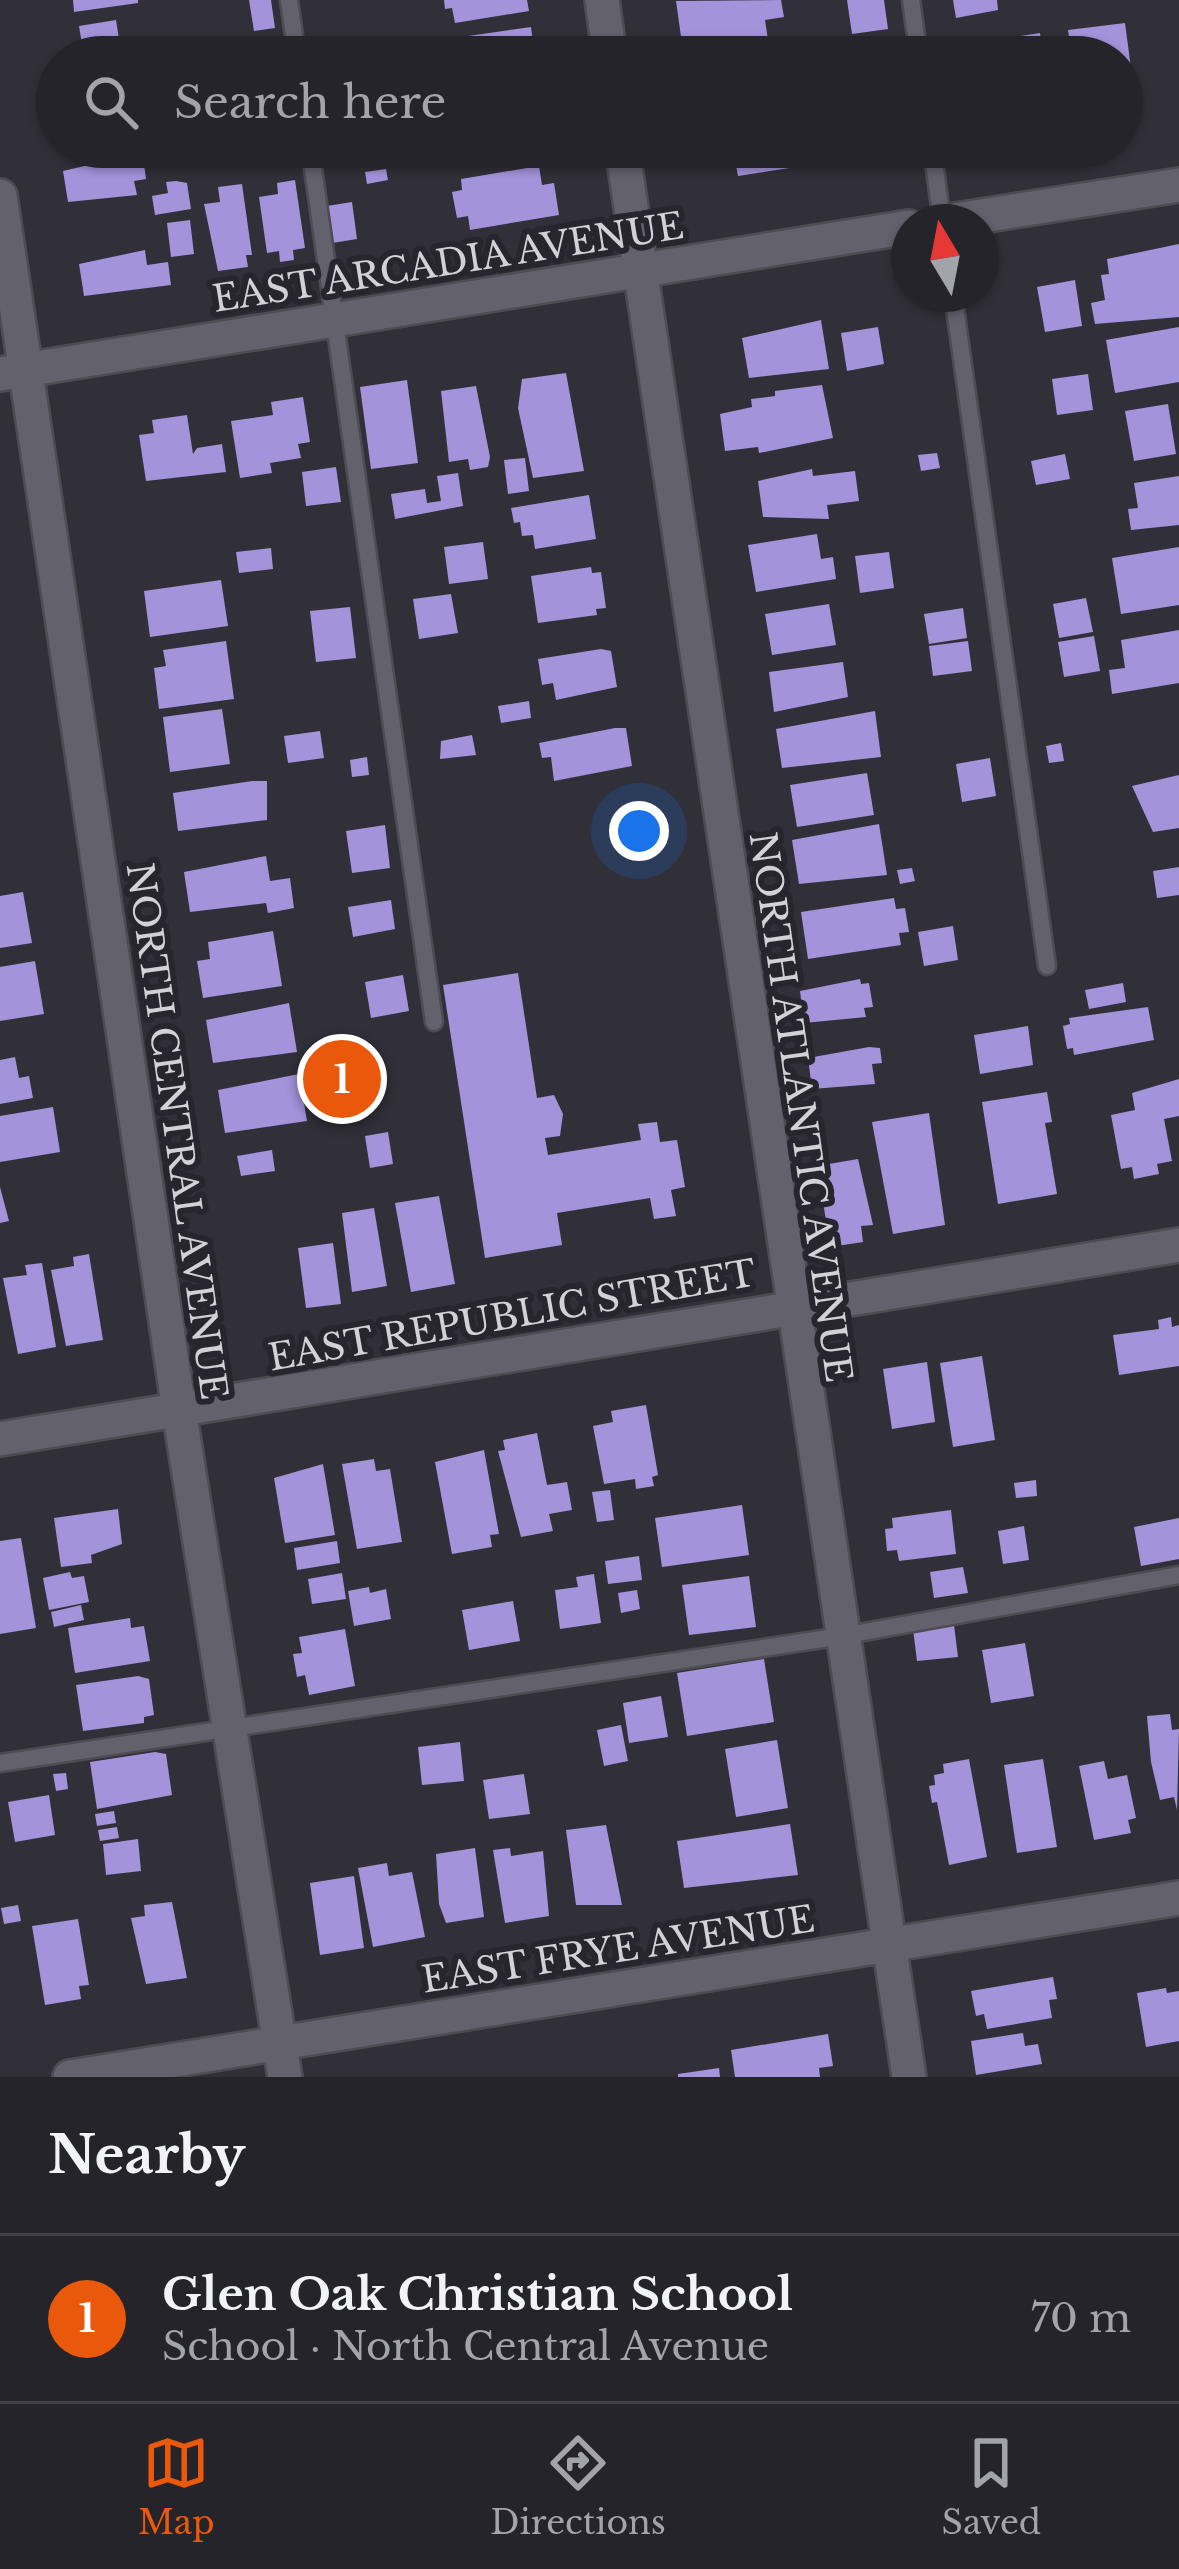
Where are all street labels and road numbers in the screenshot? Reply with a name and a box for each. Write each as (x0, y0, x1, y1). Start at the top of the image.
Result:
street label: EAST ARCADIA AVENUE (209, 203, 687, 322)
street label: NORTH ATLANTIC AVENUE (740, 829, 861, 1385)
street label: NORTH CENTRAL AVENUE (117, 860, 236, 1402)
street label: EAST REPUBLIC STREET (265, 1250, 759, 1381)
street label: EAST FRYE AVENUE (419, 1896, 818, 2003)

